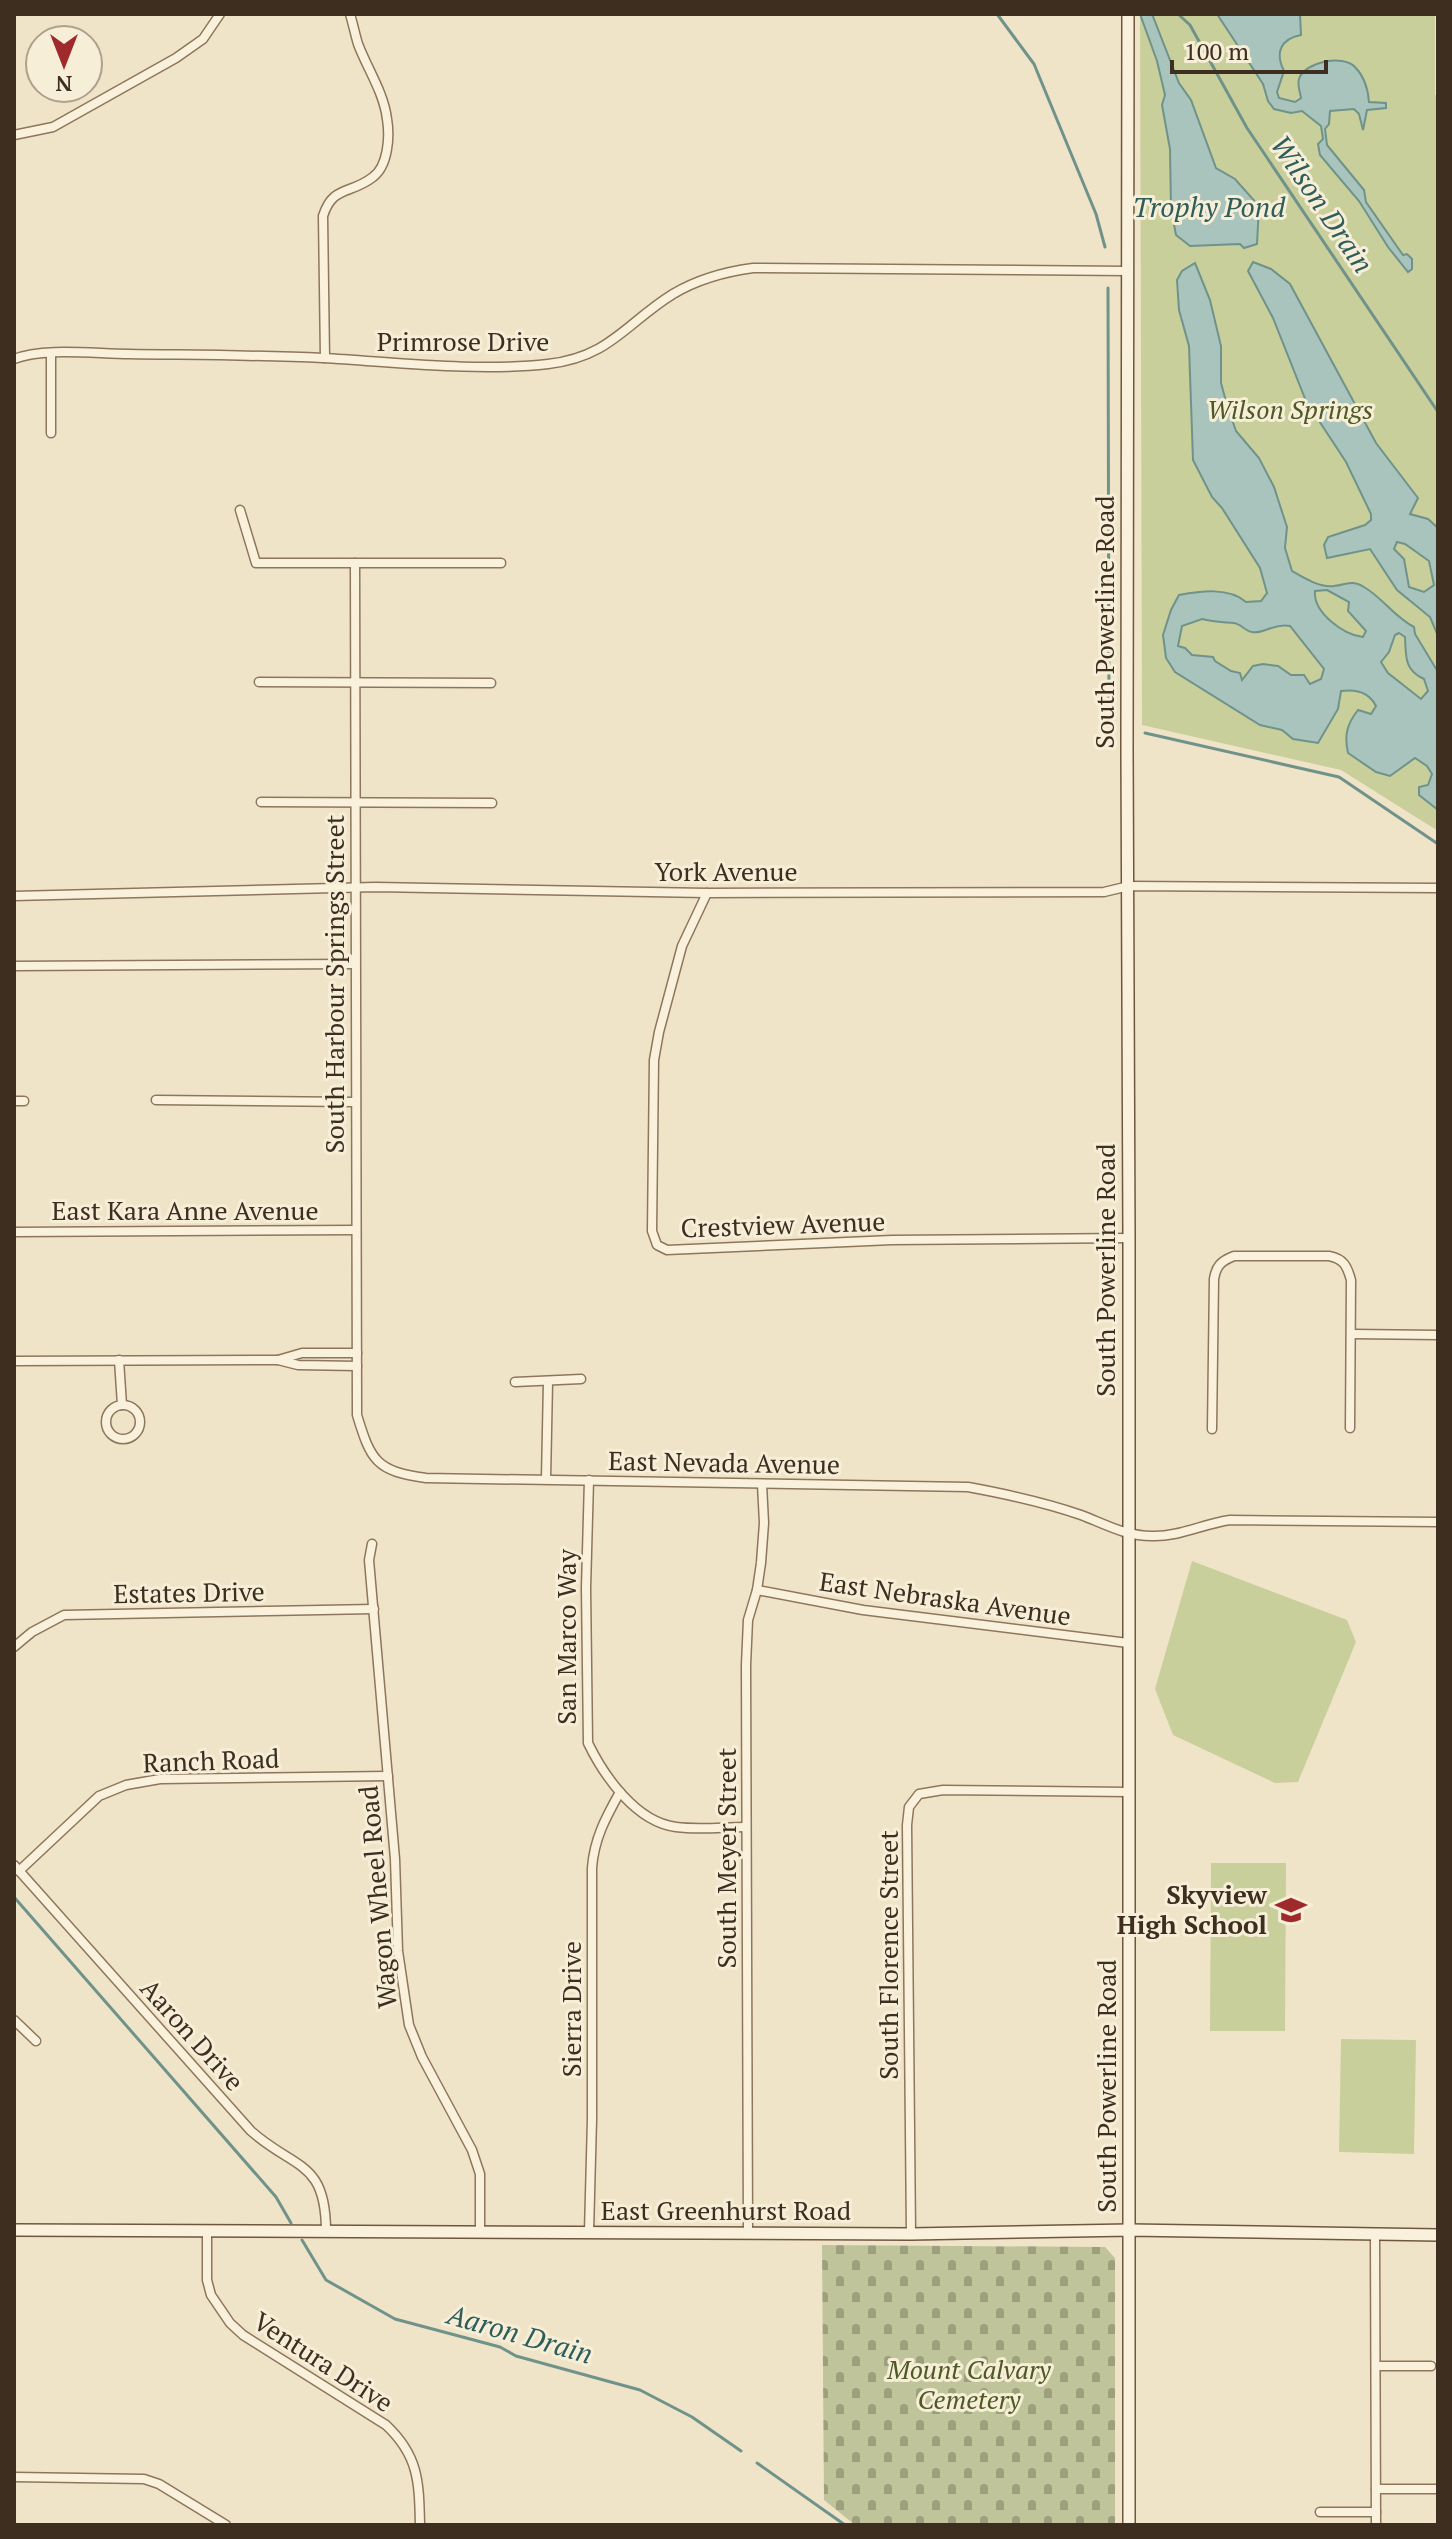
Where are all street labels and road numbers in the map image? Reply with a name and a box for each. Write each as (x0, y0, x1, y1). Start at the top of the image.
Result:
street label: Primrose Drive (377, 324, 549, 358)
street label: South Powerline Road (1087, 495, 1121, 749)
street label: South Harbour Springs Street (317, 814, 351, 1153)
street label: York Avenue (654, 854, 798, 888)
street label: South Powerline Road (1088, 1143, 1122, 1397)
street label: East Kara Anne Avenue (51, 1193, 319, 1227)
street label: Crestview Avenue (680, 1203, 886, 1245)
street label: East Nevada Avenue (608, 1443, 840, 1481)
street label: San Marco Way (549, 1548, 583, 1725)
street label: East Nebraska Avenue (817, 1564, 1073, 1632)
street label: Estates Drive (113, 1574, 265, 1610)
street label: Ranch Road (142, 1741, 280, 1779)
street label: South Meyer Street (709, 1747, 743, 1969)
street label: Wagon Wheel Road (350, 1784, 404, 2010)
street label: South Florence Street (871, 1830, 905, 2080)
street label: Sierra Drive (554, 1941, 588, 2077)
street label: South Powerline Road (1089, 1959, 1123, 2213)
street label: Aaron Drive (134, 1971, 252, 2097)
street label: East Greenhurst Road (601, 2193, 851, 2227)
street label: Ventura Drive (247, 2303, 400, 2419)

